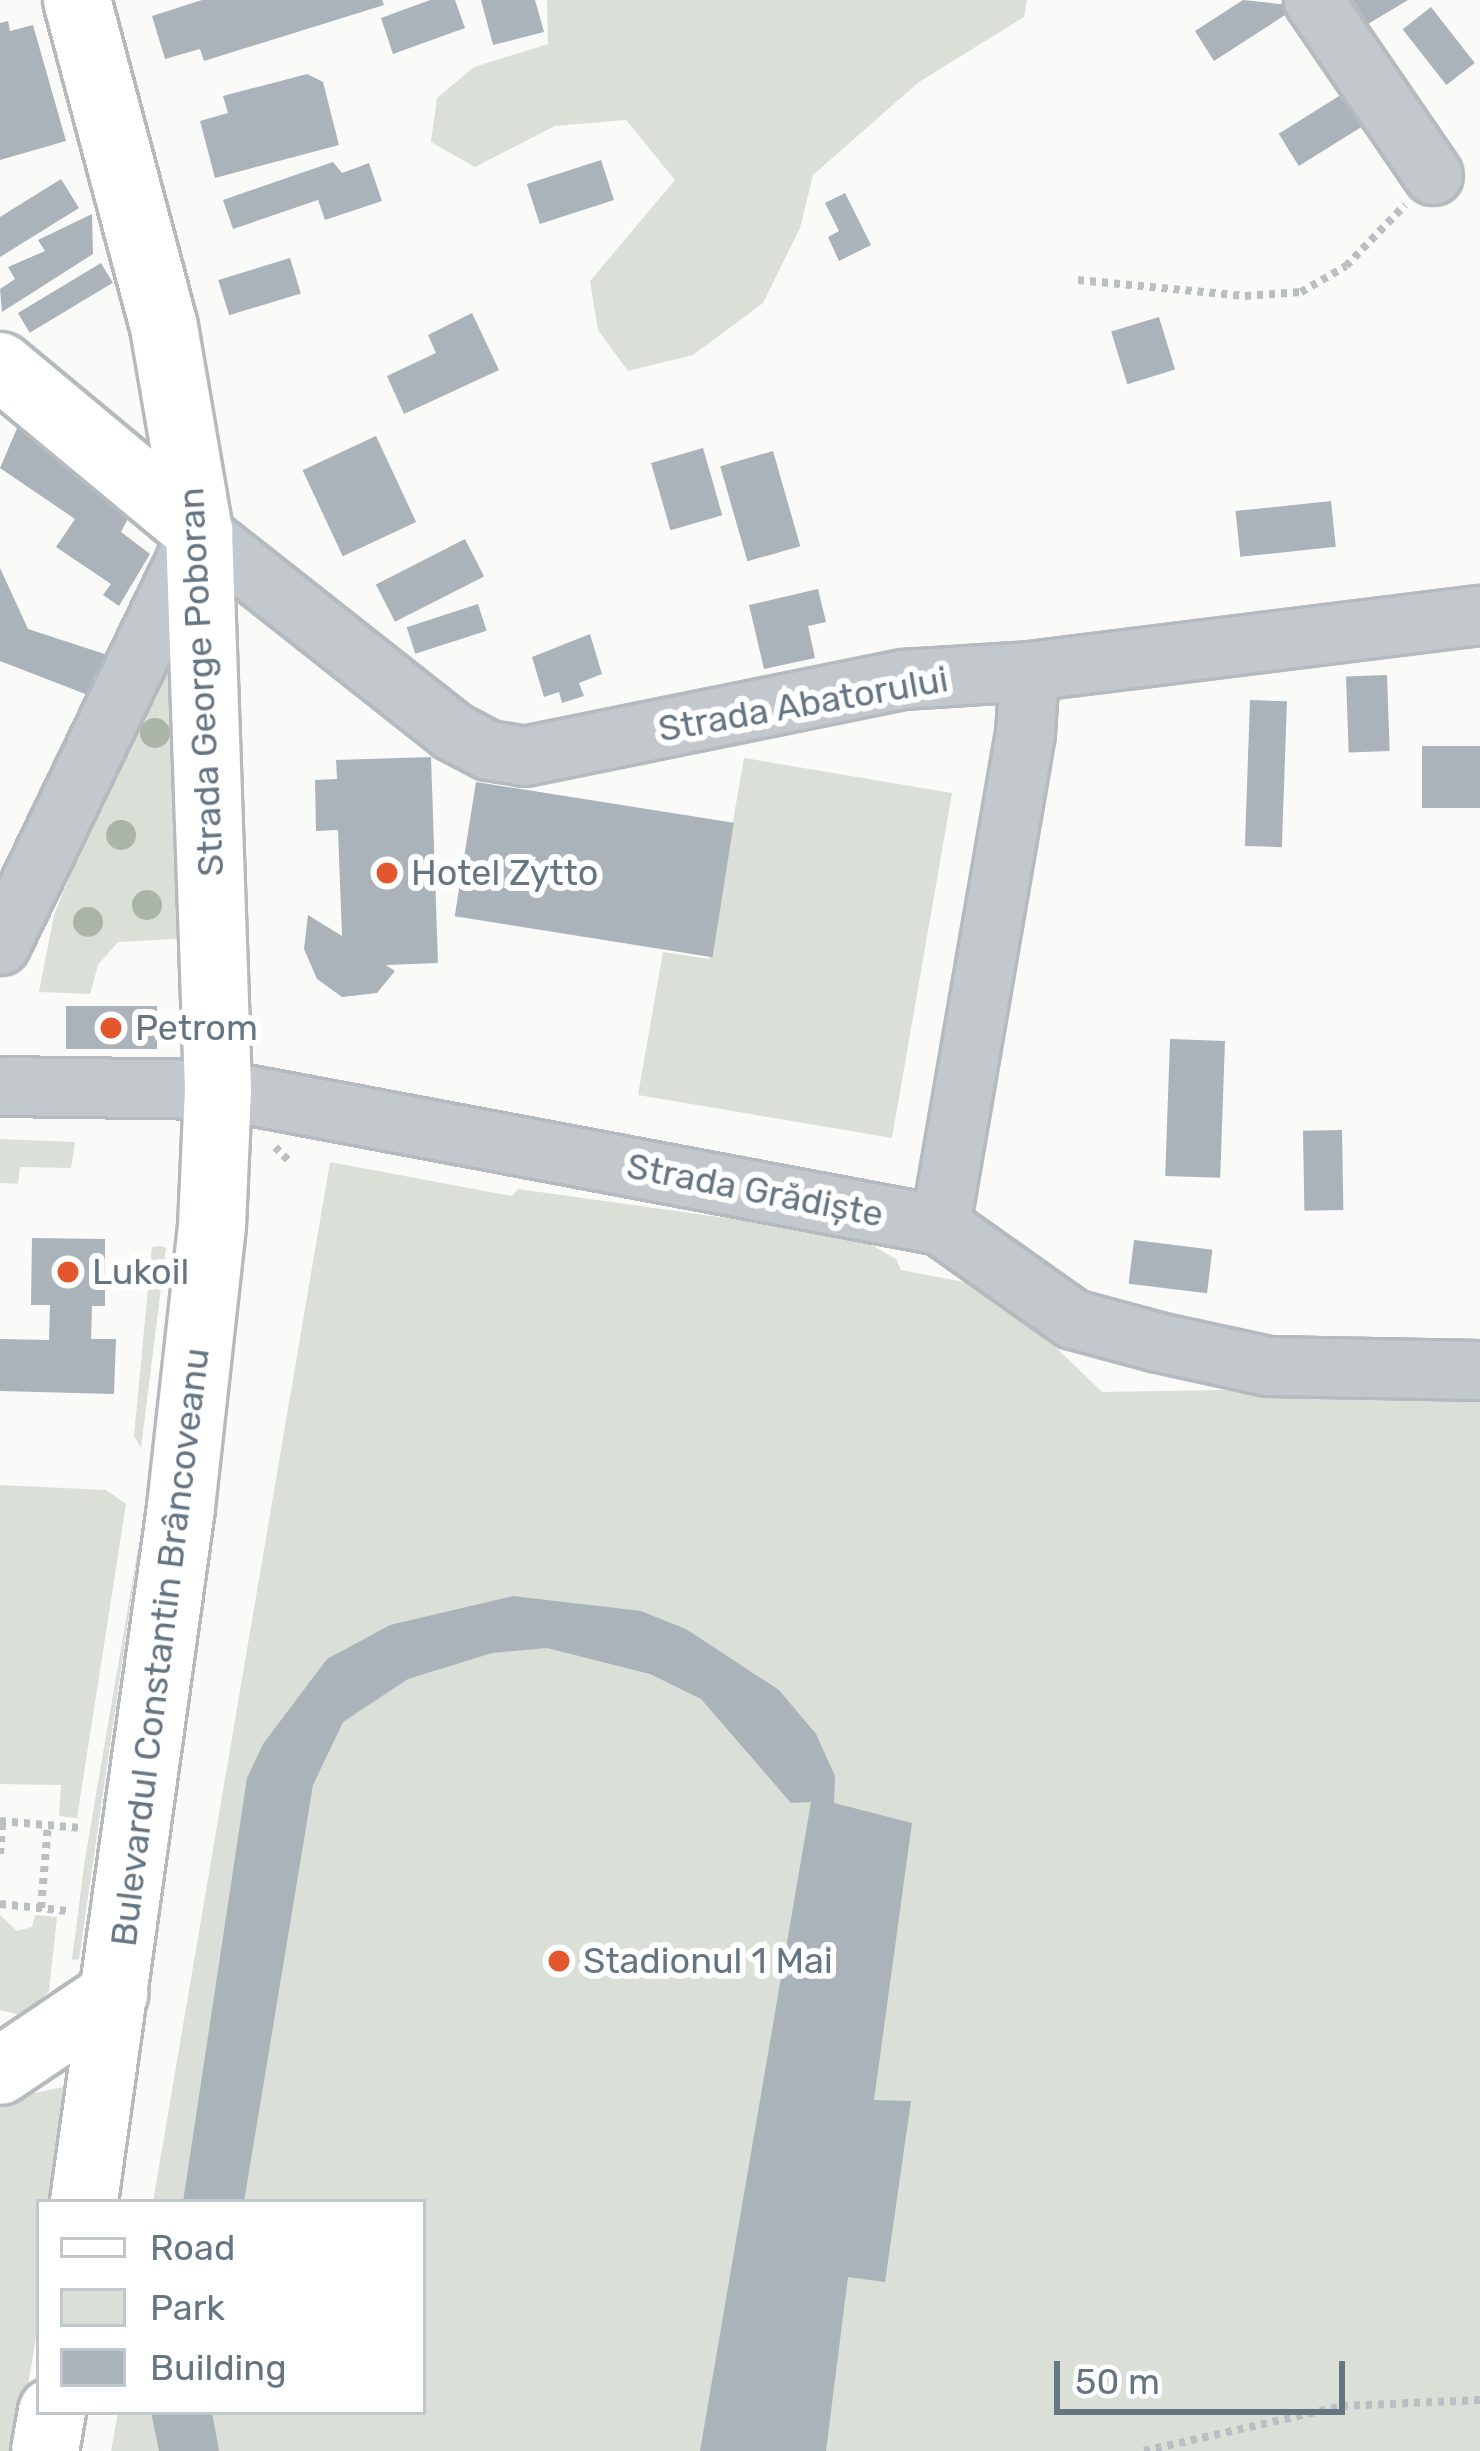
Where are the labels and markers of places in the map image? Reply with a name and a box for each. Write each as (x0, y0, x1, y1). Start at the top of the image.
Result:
place label: Hotel Zytto (411, 851, 598, 895)
marker: Hotel Zytto (374, 860, 400, 886)
place label: Petrom (135, 1006, 258, 1050)
marker: Petrom (98, 1015, 124, 1041)
place label: Lukoil (92, 1250, 189, 1294)
marker: Lukoil (55, 1259, 81, 1285)
place label: Stadionul 1 Mai (583, 1939, 833, 1983)
marker: Stadionul 1 Mai (546, 1948, 572, 1974)

